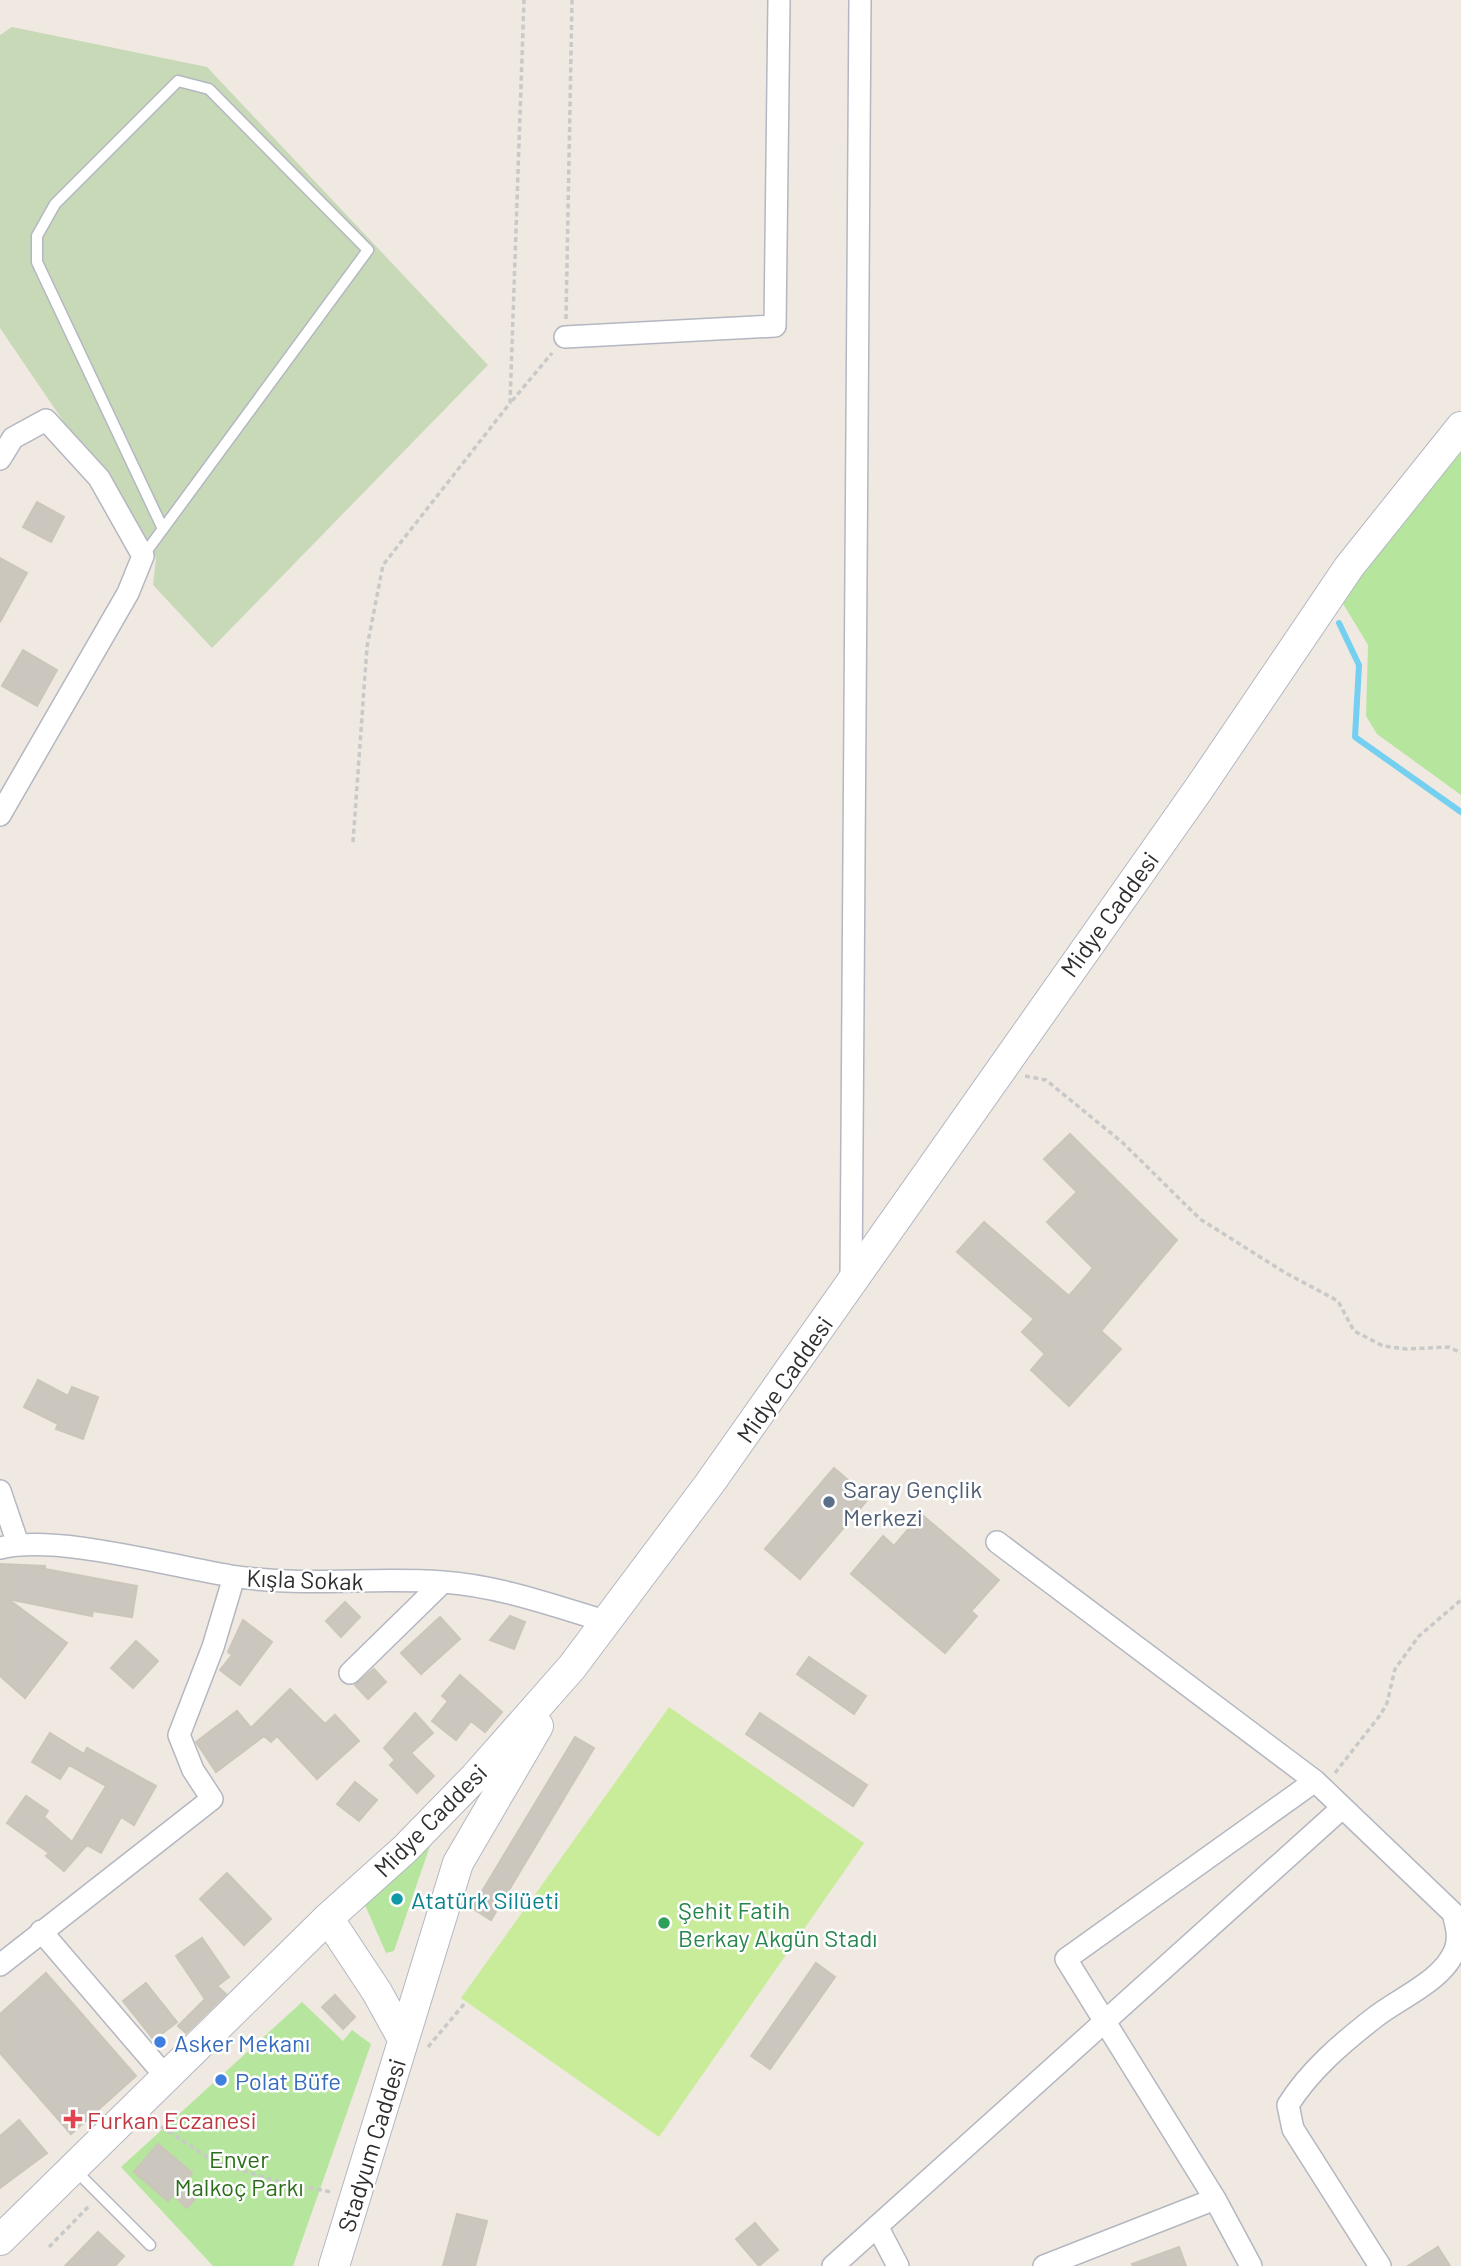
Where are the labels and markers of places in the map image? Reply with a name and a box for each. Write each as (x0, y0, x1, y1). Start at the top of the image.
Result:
place label: Saray Gençlik Merkezi (843, 1474, 982, 1531)
marker: Saray Gençlik Merkezi (821, 1494, 837, 1510)
place label: Atatürk Silüeti (411, 1885, 560, 1914)
marker: Atatürk Silüeti (389, 1891, 405, 1907)
place label: Şehit Fatih Berkay Akgün Stadı (678, 1895, 877, 1952)
marker: Şehit Fatih Berkay Akgün Stadı (656, 1915, 672, 1931)
place label: Asker Mekanı (174, 2028, 310, 2057)
marker: Asker Mekanı (152, 2034, 168, 2050)
place label: Polat Büfe (235, 2066, 341, 2095)
marker: Polat Büfe (213, 2072, 229, 2088)
place label: Furkan Eczanesi (87, 2105, 257, 2134)
marker: Furkan Eczanesi (65, 2111, 81, 2127)

